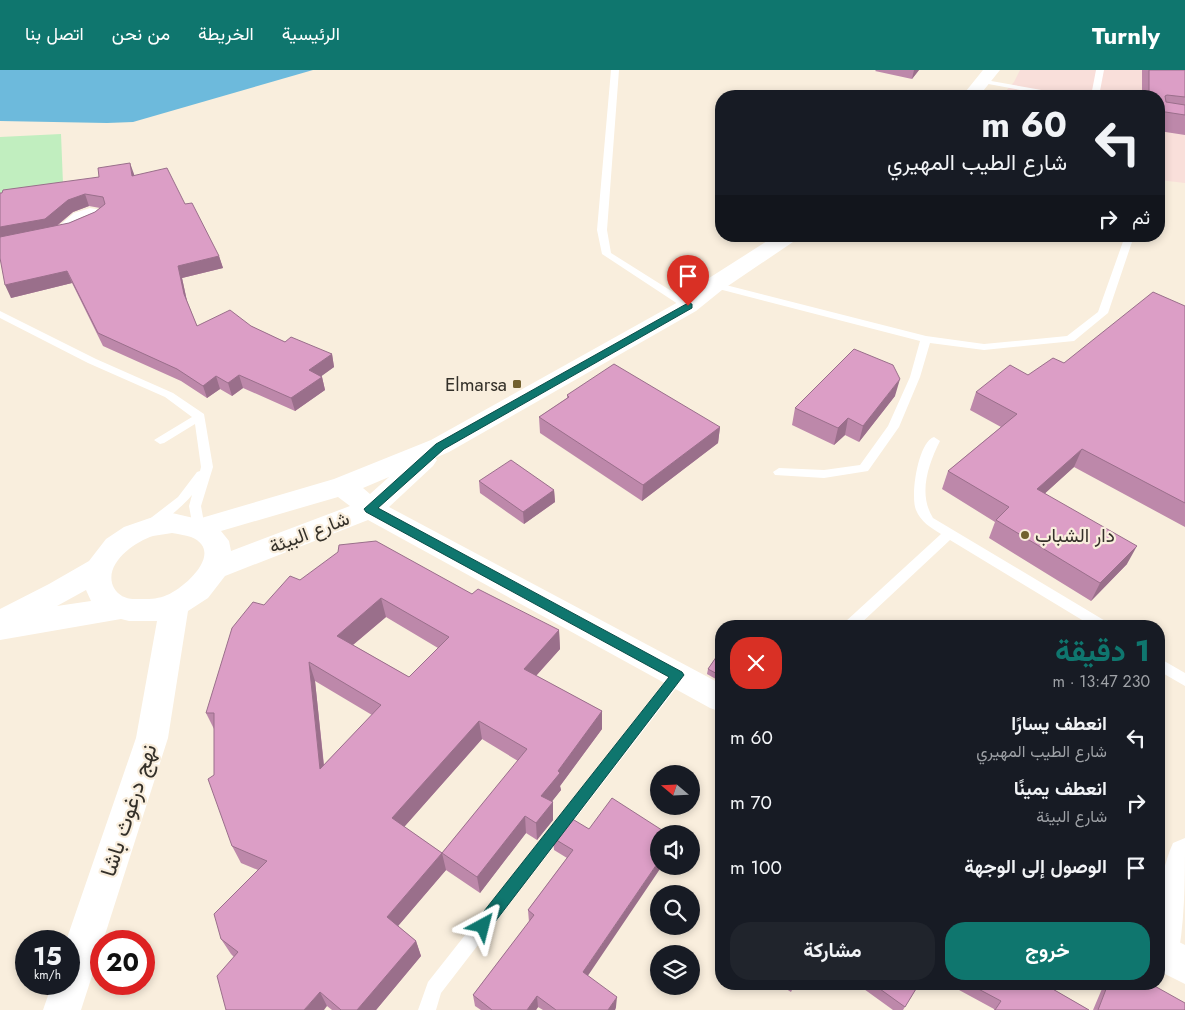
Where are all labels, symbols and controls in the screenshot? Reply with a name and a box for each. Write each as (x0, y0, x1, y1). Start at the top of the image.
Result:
text: Turnly (1092, 18, 1160, 53)
text: اتصل بنا (25, 21, 84, 47)
text: من نحن (112, 21, 170, 47)
text: الخريطة (198, 21, 254, 47)
text: الرئيسية (282, 21, 340, 47)
text: 60 m (981, 100, 1067, 150)
icon: left (1085, 110, 1150, 175)
text: شارع الطيب المهيري (887, 146, 1067, 178)
text: ثم (1132, 204, 1150, 231)
icon: right (1094, 205, 1122, 233)
pin (667, 255, 709, 306)
icon: arrive (674, 262, 702, 290)
place label: Elmarsa (445, 371, 507, 398)
marker: Elmarsa (511, 378, 523, 390)
street label: شارع البيئة (265, 505, 353, 560)
place label: دار الشباب (1035, 522, 1115, 549)
marker: دار الشباب (1019, 529, 1031, 541)
text: 1 دقيقة (1055, 629, 1150, 672)
button: close (730, 637, 782, 689)
text: 230 m · 13:47 (1052, 670, 1150, 693)
text: انعطف يسارًا (1011, 710, 1107, 737)
text: 60 m (730, 724, 773, 751)
icon: left (1122, 724, 1150, 752)
street label: نهج درغوث باشا (91, 740, 165, 880)
text: شارع الطيب المهيري (976, 740, 1107, 763)
north arrow (650, 765, 700, 815)
map controls (650, 765, 700, 995)
text: انعطف يمينًا (1014, 775, 1107, 802)
text: 70 m (730, 789, 772, 816)
icon: right (1122, 789, 1150, 817)
text: شارع البيئة (1036, 805, 1107, 828)
button: sound (650, 825, 700, 875)
text: الوصول إلى الوجهة (964, 853, 1107, 880)
text: 100 m (730, 854, 782, 881)
icon: arrive (1122, 854, 1150, 882)
button: search (650, 885, 700, 935)
position arrow (456, 899, 508, 951)
button: مشاركة (730, 922, 935, 980)
button: خروج (945, 922, 1150, 980)
speed limit sign: 20 (90, 930, 155, 995)
text: 15 (33, 938, 62, 974)
button: layers (650, 945, 700, 995)
text: km/h (34, 966, 61, 984)

